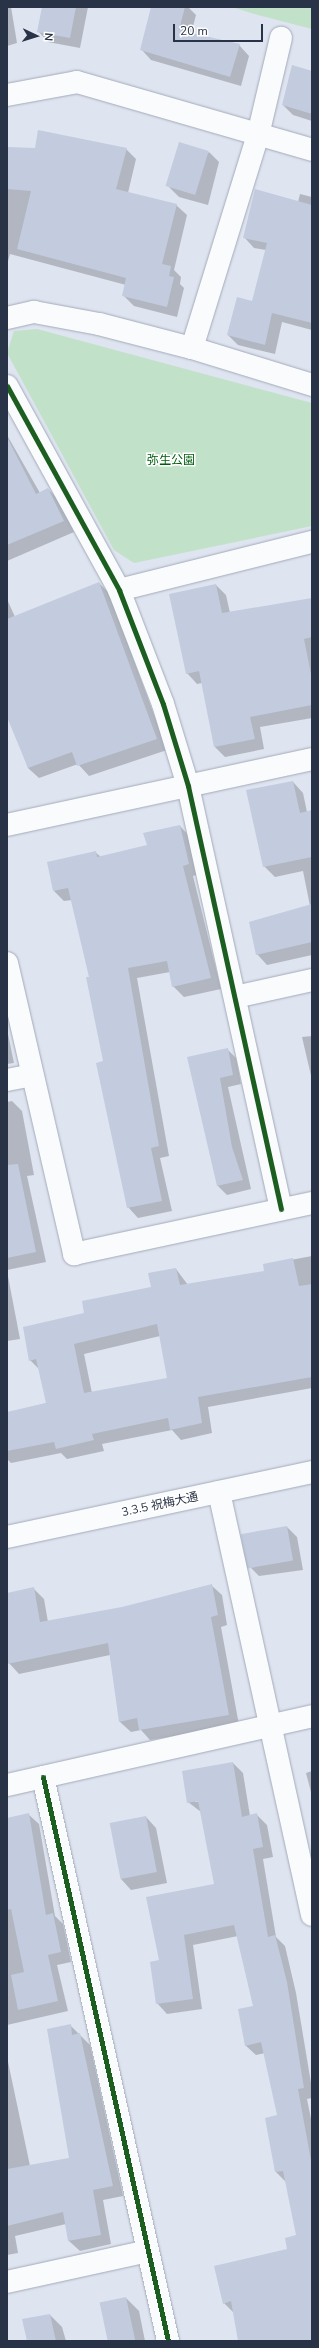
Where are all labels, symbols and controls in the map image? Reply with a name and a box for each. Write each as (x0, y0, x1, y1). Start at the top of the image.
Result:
north arrow (16, 16, 56, 56)
scale bar (175, 16, 265, 42)
text: 20 m (180, 23, 208, 39)
text: N (41, 32, 56, 41)
park label: 弥生公園 (147, 454, 195, 468)
street label: 3.3.5 祝梅大通 (120, 1490, 200, 1520)

